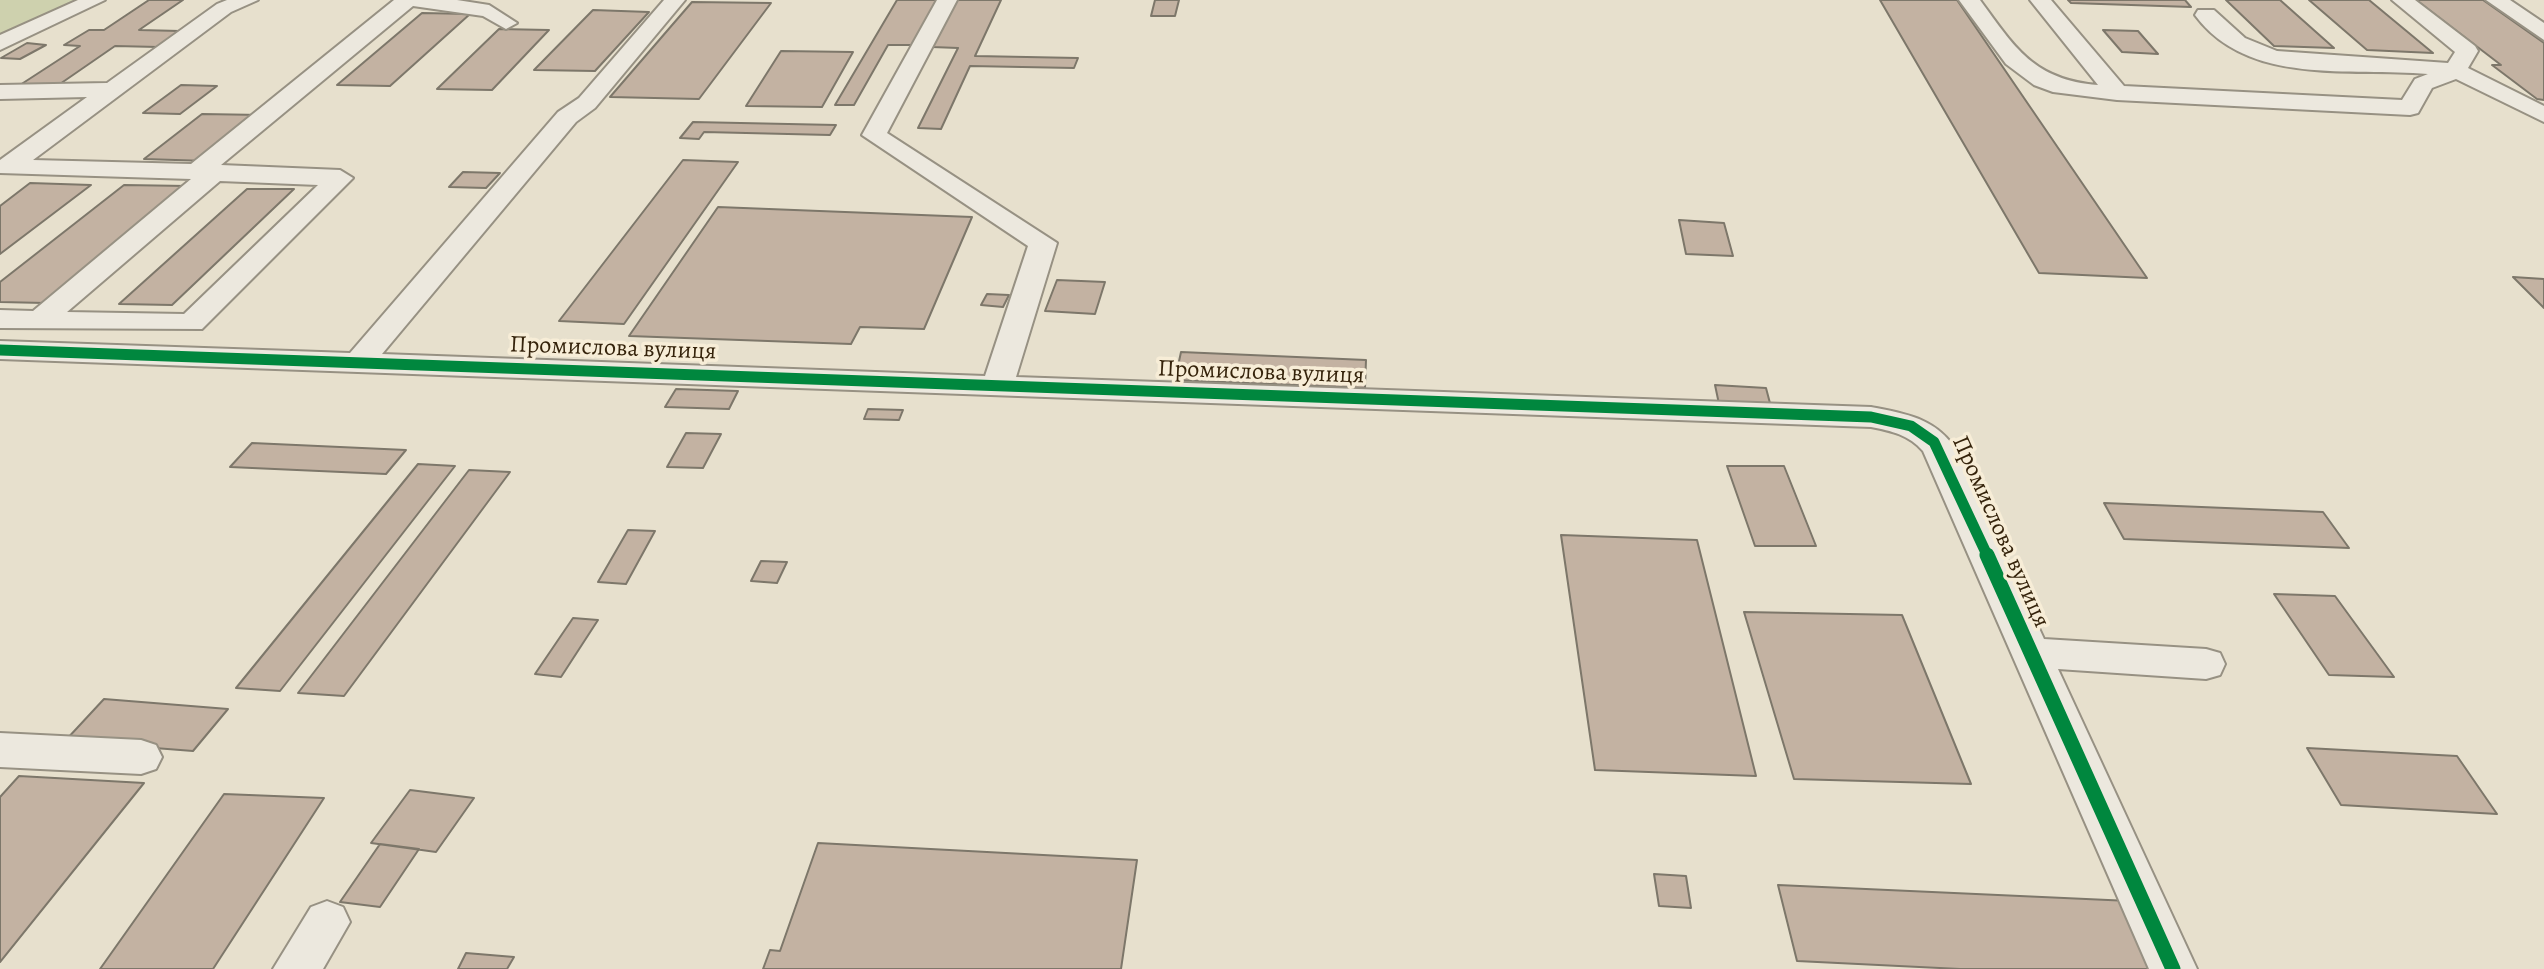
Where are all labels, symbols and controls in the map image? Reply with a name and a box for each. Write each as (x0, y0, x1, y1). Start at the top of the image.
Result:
street label: Промислова вулиця (509, 331, 717, 367)
street label: Промислова вулиця (1157, 355, 1365, 391)
street label: Промислова вулиця (1945, 432, 2055, 632)

